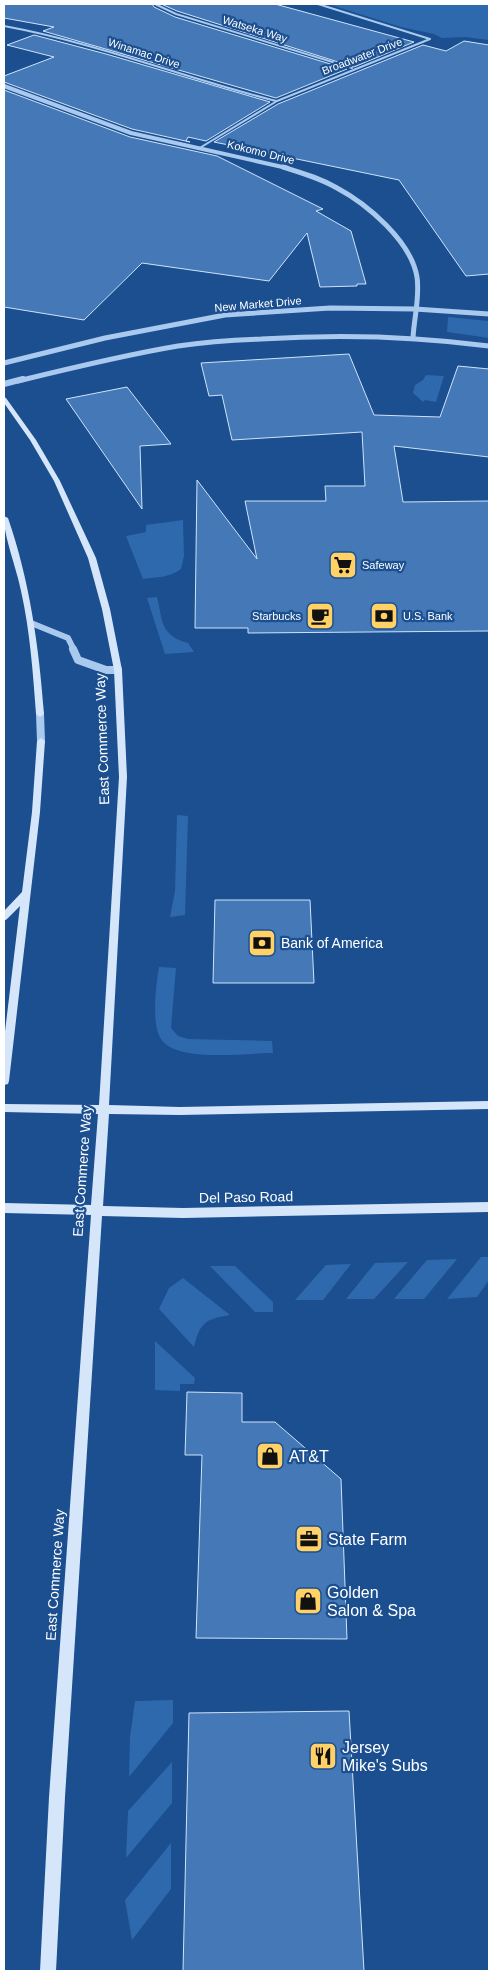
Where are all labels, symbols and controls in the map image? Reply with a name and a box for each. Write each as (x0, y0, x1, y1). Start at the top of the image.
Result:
street label: Watseka Way (221, 13, 289, 45)
street label: Broadwater Drive (320, 35, 404, 77)
street label: Winamac Drive (107, 36, 181, 70)
street label: Kokomo Drive (226, 138, 296, 166)
street label: New Market Drive (214, 294, 302, 314)
supermarket icon: Safeway (328, 550, 358, 580)
place label: Safeway (362, 559, 405, 571)
cafe icon: Starbucks (305, 601, 335, 631)
bank icon: U.S. Bank (369, 601, 399, 631)
place label: Starbucks (252, 610, 301, 622)
place label: U.S. Bank (403, 610, 453, 622)
street label: East Commerce Way (92, 673, 112, 805)
bank icon: Bank of America (247, 928, 277, 958)
place label: Bank of America (281, 935, 383, 951)
street label: East Commerce Way (69, 1105, 95, 1237)
street label: Del Paso Road (199, 1188, 293, 1206)
shop icon: AT&T (255, 1441, 285, 1471)
place label: AT&T (289, 1448, 329, 1465)
street label: East Commerce Way (42, 1509, 68, 1641)
office icon: State Farm (294, 1524, 324, 1554)
place label: State Farm (328, 1531, 407, 1548)
place label: Golden Salon & Spa (327, 1584, 416, 1619)
shop icon: Golden Salon & Spa (293, 1586, 323, 1616)
place label: Jersey Mike's Subs (342, 1739, 428, 1774)
restaurant icon: Jersey Mike's Subs (308, 1741, 338, 1771)

